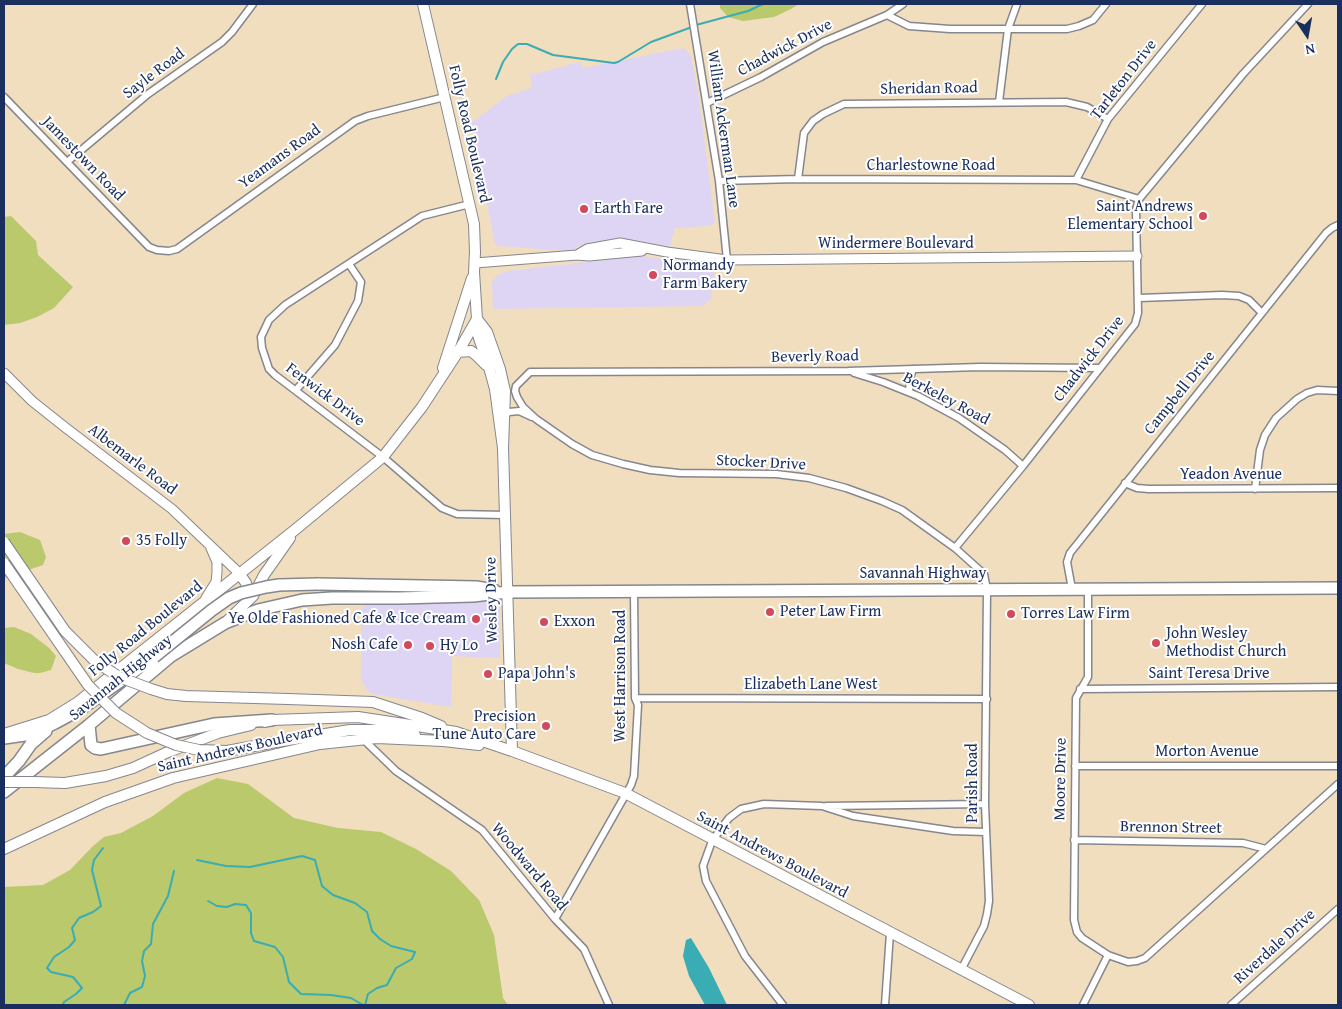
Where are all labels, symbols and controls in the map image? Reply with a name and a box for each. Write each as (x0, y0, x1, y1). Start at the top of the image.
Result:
north arrow (1282, 10, 1332, 60)
street label: Chadwick Drive (735, 15, 835, 81)
street label: Tarleton Drive (1087, 36, 1161, 124)
text: N (1303, 39, 1317, 60)
street label: Sayle Road (119, 45, 189, 103)
street label: William Ackerman Lane (702, 49, 744, 209)
street label: Folly Road Boulevard (444, 63, 494, 205)
street label: Sheridan Road (880, 79, 978, 99)
street label: Jamestown Road (38, 113, 128, 205)
street label: Yeamans Road (235, 121, 325, 193)
street label: Charlestowne Road (867, 156, 995, 176)
place label: Saint Andrews Elementary School (1068, 197, 1193, 235)
place label: Earth Fare (594, 199, 663, 219)
marker: Earth Fare (578, 203, 590, 215)
marker: Saint Andrews Elementary School (1197, 210, 1209, 222)
street label: Windermere Boulevard (818, 234, 974, 254)
place label: Normandy Farm Bakery (663, 256, 747, 294)
marker: Normandy Farm Bakery (647, 269, 659, 281)
street label: Chadwick Drive (1049, 312, 1129, 406)
street label: Beverly Road (771, 347, 859, 367)
street label: Campbell Drive (1140, 347, 1220, 439)
street label: Fenwick Drive (282, 359, 368, 431)
street label: Berkeley Road (899, 368, 993, 430)
street label: Albemarle Road (84, 420, 180, 500)
street label: Stocker Drive (716, 451, 806, 475)
street label: Yeadon Avenue (1180, 465, 1282, 485)
place label: 35 Folly (136, 531, 187, 551)
marker: 35 Folly (120, 535, 132, 547)
street label: Wesley Drive (482, 557, 502, 643)
street label: Savannah Highway (859, 564, 987, 584)
street label: Folly Road Boulevard (85, 577, 207, 681)
place label: Peter Law Firm (780, 602, 881, 622)
place label: Torres Law Firm (1021, 604, 1130, 624)
marker: Peter Law Firm (764, 606, 776, 618)
marker: Torres Law Firm (1005, 608, 1017, 620)
place label: Ye Olde Fashioned Cafe & Ice Cream (228, 609, 466, 629)
street label: West Harrison Road (611, 610, 631, 742)
place label: Exxon (554, 612, 595, 632)
marker: Ye Olde Fashioned Cafe & Ice Cream (470, 613, 482, 625)
marker: Exxon (538, 616, 550, 628)
place label: John Wesley Methodist Church (1166, 624, 1286, 662)
street label: Savannah Highway (66, 631, 176, 725)
place label: Nosh Cafe (332, 635, 398, 655)
place label: Hy Lo (440, 636, 478, 656)
marker: John Wesley Methodist Church (1150, 637, 1162, 649)
marker: Nosh Cafe (402, 639, 414, 651)
marker: Hy Lo (424, 640, 436, 652)
place label: Papa John's (498, 664, 576, 684)
street label: Saint Teresa Drive (1148, 664, 1270, 684)
marker: Papa John's (482, 668, 494, 680)
street label: Elizabeth Lane West (744, 675, 878, 695)
place label: Precision Tune Auto Care (433, 707, 536, 745)
marker: Precision Tune Auto Care (540, 720, 552, 732)
street label: Saint Andrews Boulevard (156, 721, 324, 777)
street label: Moore Drive (1051, 737, 1071, 821)
street label: Morton Avenue (1155, 742, 1259, 762)
street label: Parish Road (963, 743, 983, 823)
street label: Saint Andrews Boulevard (693, 807, 851, 903)
street label: Brennon Street (1120, 818, 1222, 838)
street label: Woodward Road (487, 819, 571, 915)
street label: Riverdale Drive (1230, 905, 1320, 989)

